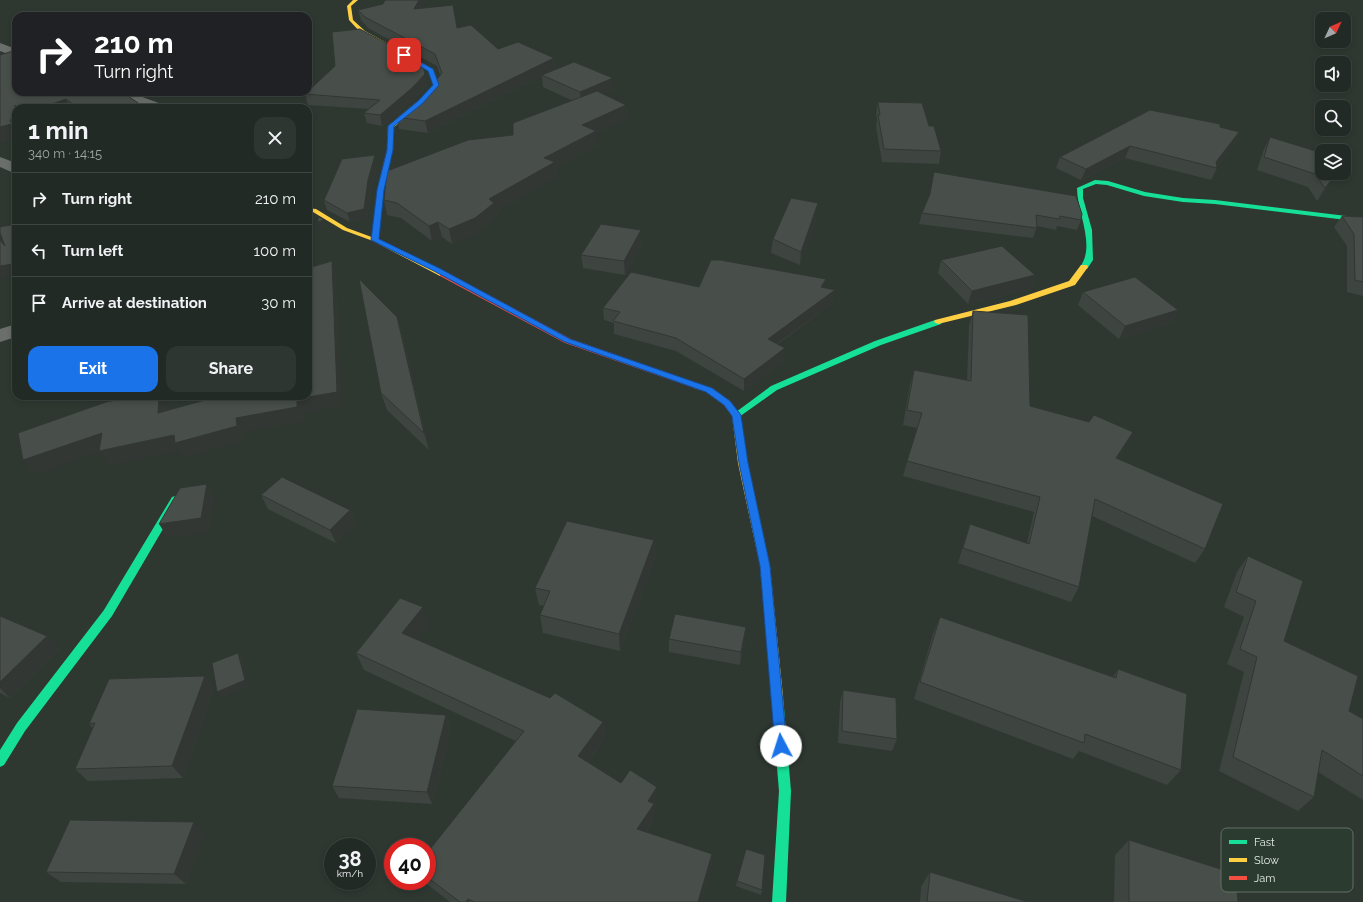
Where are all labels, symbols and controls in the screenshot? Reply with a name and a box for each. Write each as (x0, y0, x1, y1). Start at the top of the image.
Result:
north arrow (1315, 12, 1351, 48)
map controls (1315, 12, 1351, 180)
text: 210 m (94, 27, 174, 60)
icon: right (28, 28, 80, 80)
pin (387, 38, 421, 72)
icon: arrive (393, 44, 415, 66)
button: sound (1315, 56, 1351, 92)
text: Turn right (94, 61, 173, 82)
button: search (1315, 100, 1351, 136)
text: 1 min (28, 116, 89, 145)
button: close (254, 117, 296, 159)
button: layers (1315, 144, 1351, 180)
text: 340 m · 14:15 (28, 146, 102, 161)
icon: right (28, 188, 50, 210)
text: Turn right (62, 190, 132, 208)
text: 210 m (255, 190, 296, 208)
icon: left (28, 240, 50, 262)
text: Turn left (62, 242, 123, 260)
text: 100 m (254, 242, 296, 260)
icon: arrive (28, 292, 50, 314)
text: Arrive at destination (62, 294, 207, 312)
text: 30 m (261, 294, 296, 312)
button: Exit (28, 346, 158, 392)
button: Share (166, 346, 296, 392)
position arrow (760, 725, 802, 767)
legend (1221, 828, 1353, 892)
text: Fast (1254, 836, 1275, 849)
speed limit sign: 40 (384, 838, 436, 890)
text: 38 (338, 847, 362, 871)
text: Slow (1254, 854, 1279, 867)
text: km/h (337, 868, 363, 879)
text: Jam (1254, 872, 1275, 885)

